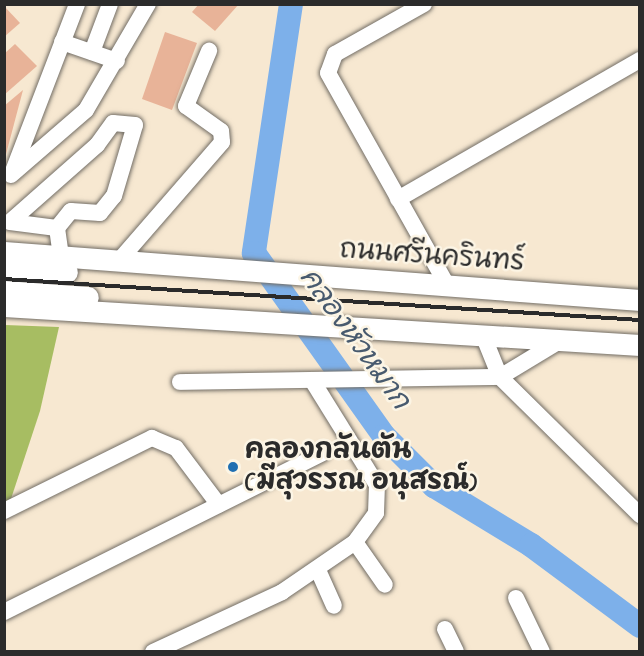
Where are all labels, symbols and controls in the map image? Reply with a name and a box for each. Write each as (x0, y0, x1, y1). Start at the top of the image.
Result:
street label: ถนนศรีนครินทร์ (339, 234, 525, 280)
water label: คลองหัวหมาก (291, 263, 415, 417)
place label: คลองกลันตัน (มีสุวรรณ อนุสรณ์) (245, 435, 477, 498)
marker: คลองกลันตัน (มีสุวรรณ อนุสรณ์) (226, 460, 240, 474)

